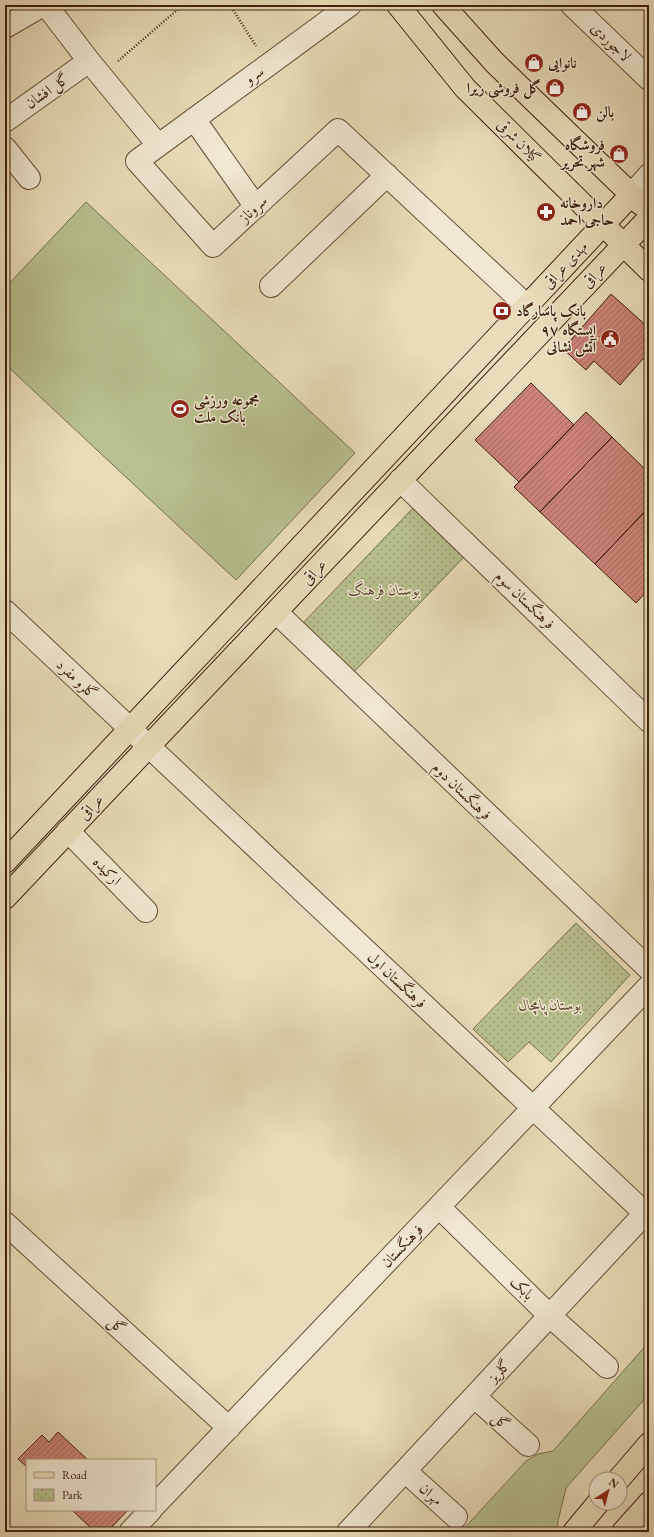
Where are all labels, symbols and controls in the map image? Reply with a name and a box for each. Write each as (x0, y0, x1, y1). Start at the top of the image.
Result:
street label: لاجوردی (587, 18, 636, 65)
shop icon: نانوایی (523, 52, 545, 74)
place label: نانوایی (547, 53, 577, 73)
street label: سرو (239, 61, 268, 90)
street label: گل افشان (21, 69, 73, 113)
shop icon: گل فروشی ریرا (544, 77, 566, 99)
place label: گل فروشی ریرا (467, 78, 541, 99)
shop icon: بالن (571, 101, 593, 123)
place label: بالن (596, 102, 614, 123)
street label: گیلان شرقی (493, 115, 545, 167)
place label: فروشگاه شهر تحریر (559, 135, 605, 172)
shop icon: فروشگاه شهر تحریر (608, 143, 630, 165)
street label: سروناز (233, 191, 271, 228)
place label: داروخانه حاجی احمد (560, 193, 614, 229)
pharmacy icon: داروخانه حاجی احمد (535, 201, 557, 223)
street label: مهدی عراقی (538, 237, 593, 294)
street label: عراقی (577, 258, 612, 293)
bank icon: بانک پاسارگاد (491, 300, 513, 322)
place label: بانک پاسارگاد (516, 301, 586, 322)
place label: ایستگاه ۹۷ آتش نشانی (541, 320, 598, 357)
public building icon: ایستگاه ۹۷ آتش نشانی (599, 328, 621, 350)
place label: مجموعه ورزشی بانک ملت (194, 390, 260, 426)
sports icon: مجموعه ورزشی بانک ملت (169, 398, 191, 420)
street label: عراقی (297, 555, 332, 590)
street label: فرهنگستان سوم (488, 566, 559, 636)
park label: بوستان فرهنگ (348, 580, 420, 600)
street label: گلرو مفرد (52, 655, 102, 703)
street label: فرهنگستان دوم (426, 758, 496, 827)
street label: عراقی (74, 790, 109, 825)
street label: ارکیده (89, 852, 126, 889)
street label: فرهنگستان اول (363, 947, 431, 1013)
park label: بوستان پامچال (518, 995, 582, 1016)
street label: فرهنگستان (376, 1220, 428, 1272)
street label: بابک (506, 1272, 538, 1304)
street label: گل (104, 1312, 130, 1338)
street label: گلریز (482, 1355, 515, 1388)
street label: گل (488, 1408, 514, 1434)
legend (26, 1459, 156, 1511)
text: Road (62, 1467, 88, 1483)
north arrow (588, 1471, 628, 1511)
text: N (606, 1475, 622, 1491)
street label: مهران (415, 1478, 447, 1510)
text: Park (62, 1487, 83, 1503)

